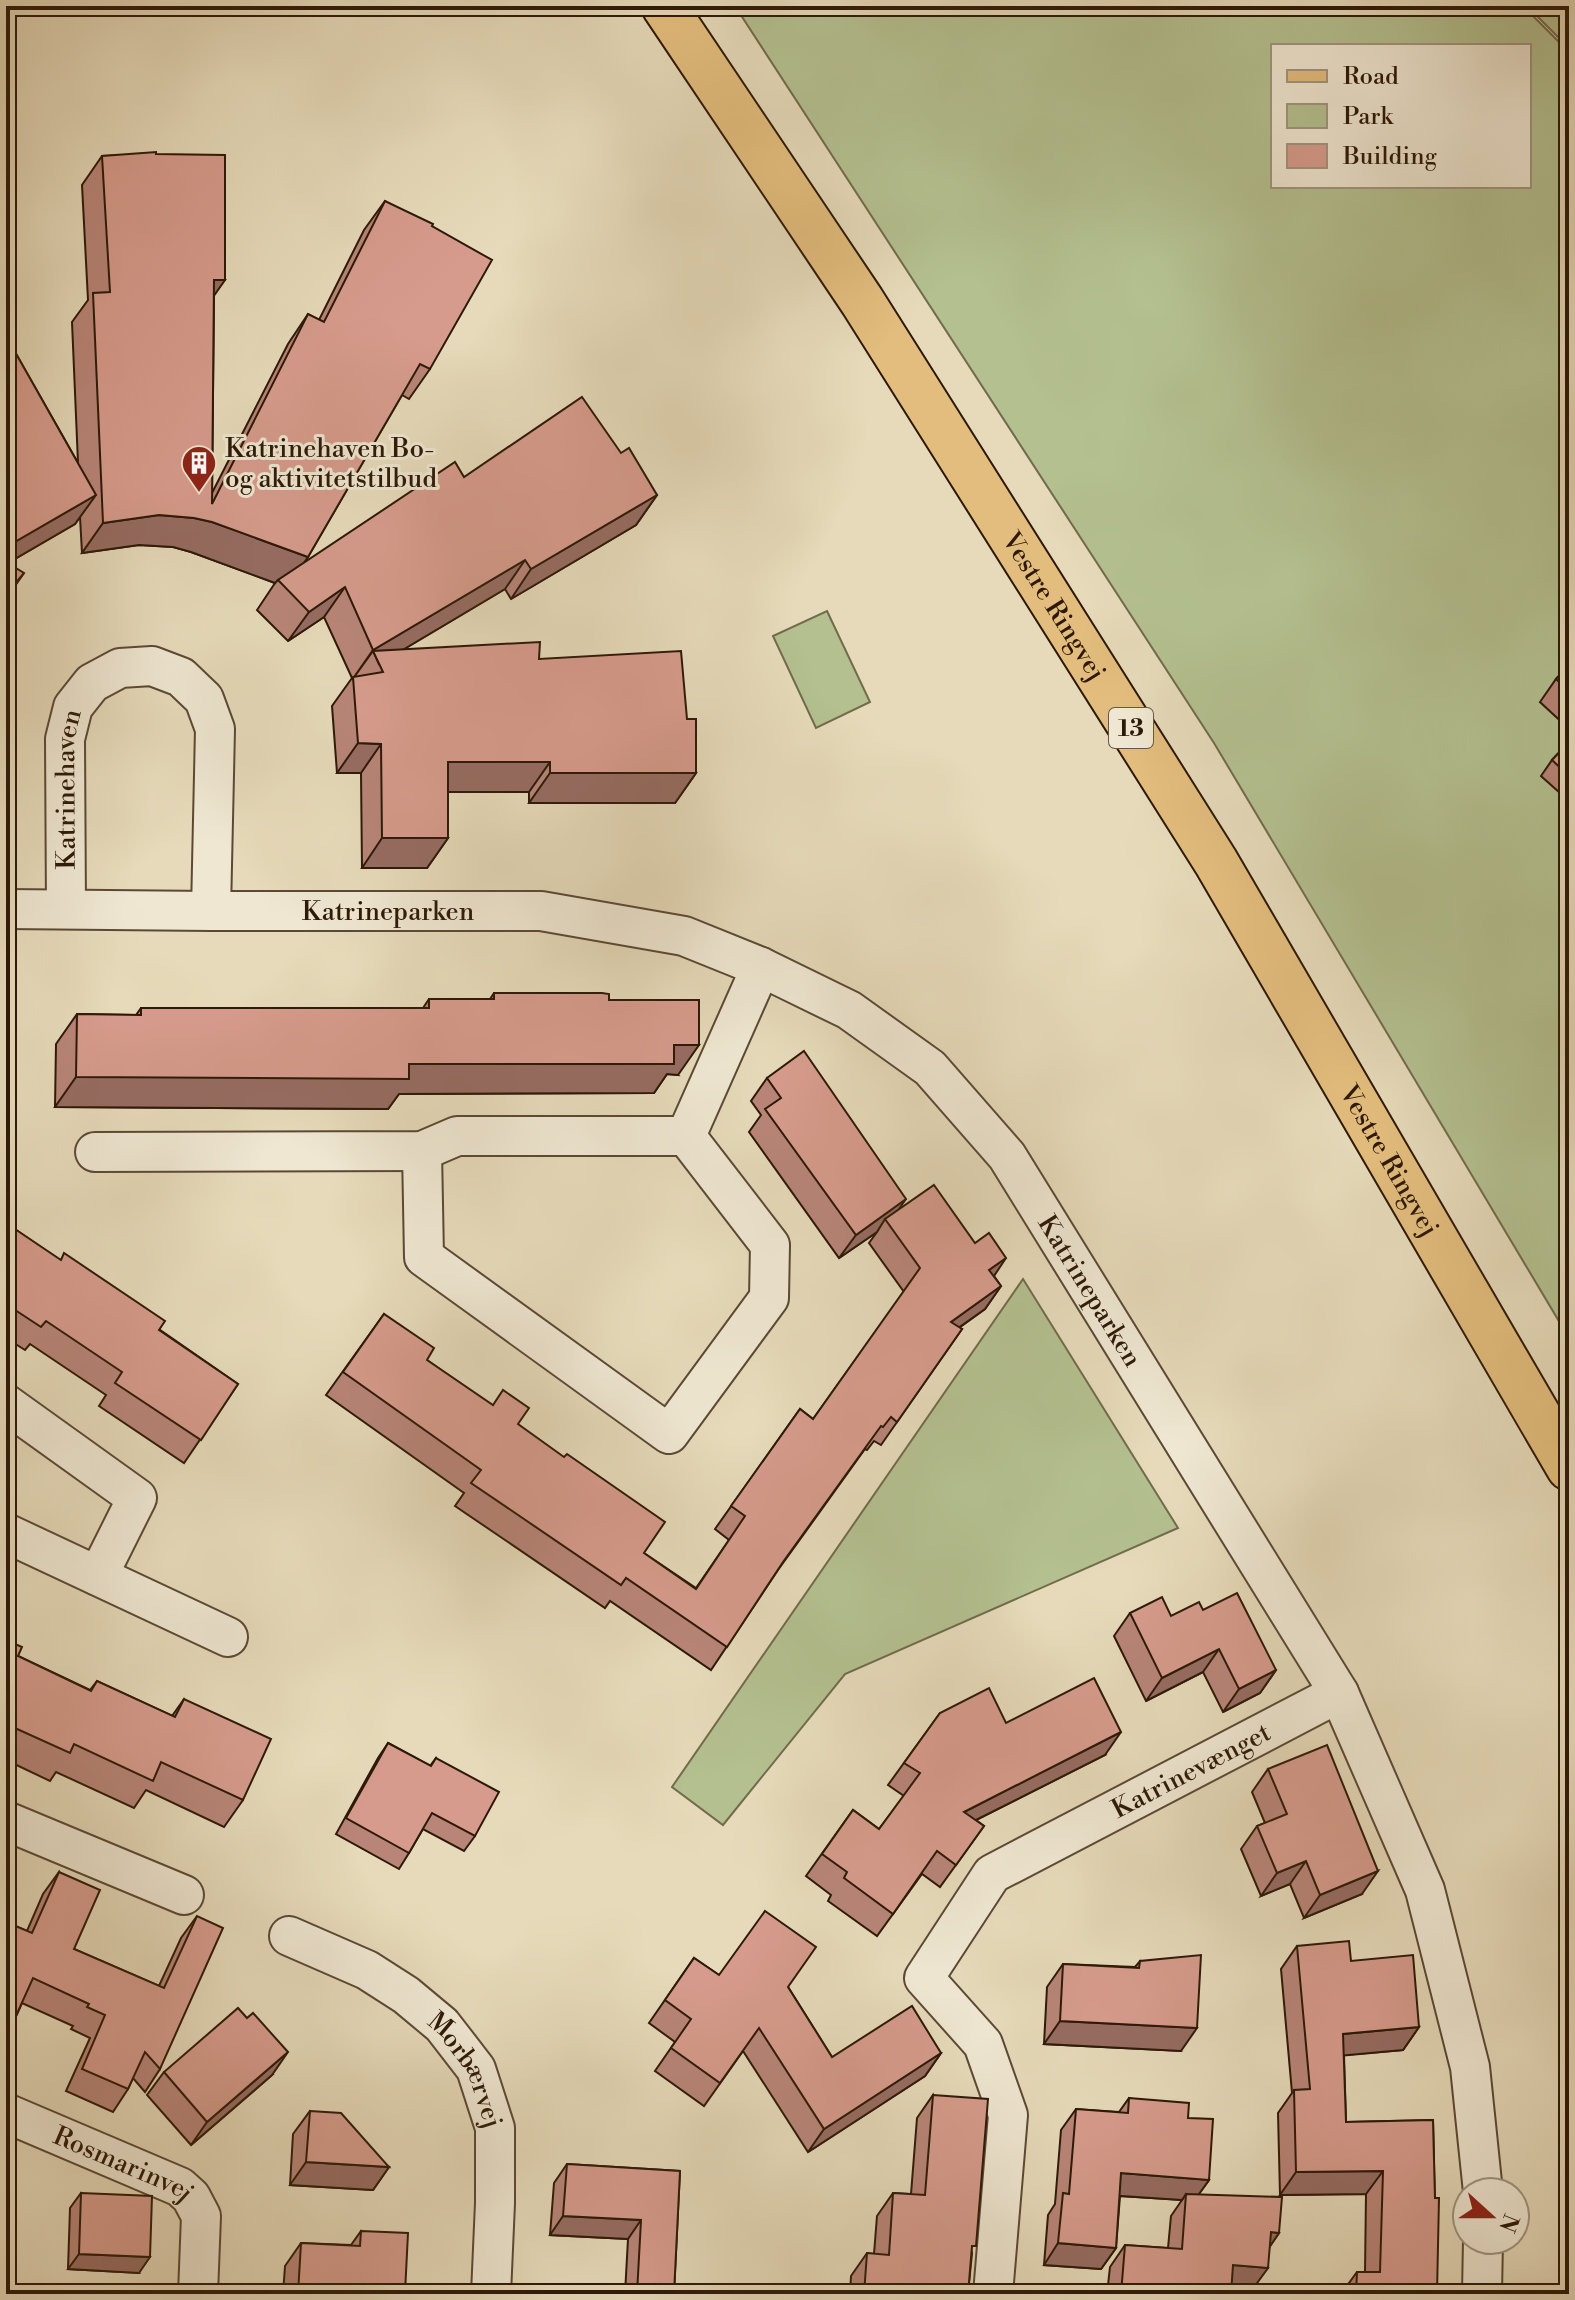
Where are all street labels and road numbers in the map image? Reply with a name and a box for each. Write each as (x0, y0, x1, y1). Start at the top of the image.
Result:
street label: Vestre Ringvej (994, 525, 1112, 687)
street label: Katrinehaven (50, 706, 89, 870)
road number: 13 (1109, 708, 1153, 748)
street label: Katrineparken (302, 896, 474, 928)
street label: Vestre Ringvej (1332, 1079, 1446, 1242)
street label: Katrineparken (1030, 1209, 1148, 1373)
street label: Katrinevænget (1106, 1717, 1276, 1826)
street label: Morbærvej (421, 2005, 509, 2132)
street label: Rosmarinvej (48, 2120, 200, 2209)

